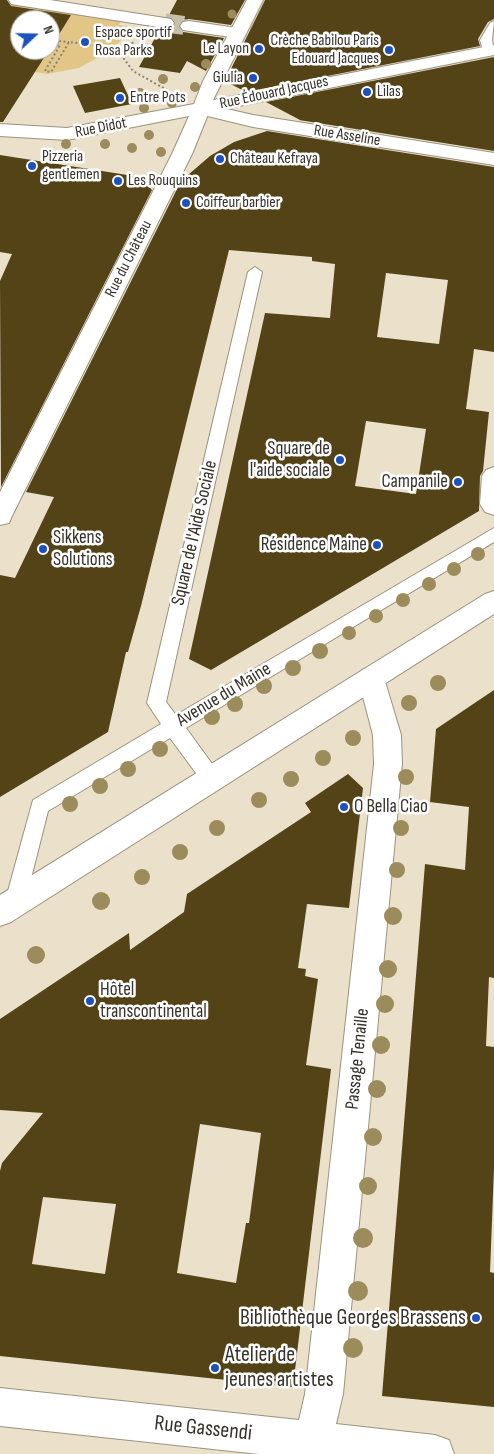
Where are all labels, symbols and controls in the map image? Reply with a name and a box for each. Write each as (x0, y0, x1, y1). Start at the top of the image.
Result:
north arrow (10, 10, 60, 60)
text: N (39, 23, 58, 36)
place label: Espace sportif Rosa Parks (95, 23, 172, 61)
place label: Crèche Babilou Paris Edouard Jacques (271, 31, 379, 69)
marker: Espace sportif Rosa Parks (79, 36, 91, 48)
place label: Le Layon (203, 39, 249, 59)
marker: Le Layon (253, 43, 265, 55)
marker: Crèche Babilou Paris Edouard Jacques (383, 44, 395, 56)
place label: Giulia (213, 68, 243, 88)
street label: Rue Édouard Jacques (218, 72, 330, 114)
marker: Giulia (247, 72, 259, 84)
place label: Lilas (377, 82, 401, 102)
marker: Lilas (361, 86, 373, 98)
place label: Entre Pots (130, 88, 186, 108)
marker: Entre Pots (114, 92, 126, 104)
street label: Rue Didot (74, 114, 128, 142)
street label: Rue Asseline (312, 121, 382, 151)
place label: Pizzeria gentlemen (42, 147, 100, 185)
place label: Château Kefraya (230, 149, 318, 169)
marker: Château Kefraya (214, 153, 226, 165)
marker: Pizzeria gentlemen (26, 160, 38, 172)
place label: Les Rouquins (128, 171, 198, 191)
marker: Les Rouquins (112, 175, 124, 187)
place label: Coiffeur barbier (196, 193, 280, 213)
marker: Coiffeur barbier (180, 197, 192, 209)
street label: Rue du Château (101, 217, 157, 301)
place label: Square de l'aide sociale (250, 438, 330, 482)
marker: Square de l'aide sociale (334, 454, 346, 466)
street label: Square de l'Aide Sociale (167, 458, 223, 608)
place label: Campanile (382, 471, 448, 493)
marker: Campanile (452, 476, 464, 488)
place label: Sikkens Solutions (53, 527, 113, 571)
place label: Résidence Maine (261, 534, 367, 556)
marker: Résidence Maine (371, 539, 383, 551)
marker: Sikkens Solutions (37, 543, 49, 555)
street label: Avenue du Maine (173, 658, 275, 732)
place label: O Bella Ciao (354, 796, 428, 818)
marker: O Bella Ciao (338, 801, 350, 813)
place label: Hôtel transcontinental (100, 979, 207, 1023)
marker: Hôtel transcontinental (84, 995, 96, 1007)
street label: Passage Tenaille (341, 1007, 375, 1111)
place label: Bibliothèque Georges Brassens (240, 1305, 466, 1331)
marker: Bibliothèque Georges Brassens (470, 1312, 482, 1324)
place label: Atelier de jeunes artistes (225, 1342, 334, 1394)
marker: Atelier de jeunes artistes (209, 1362, 221, 1374)
street label: Rue Gassendi (153, 1411, 253, 1447)

